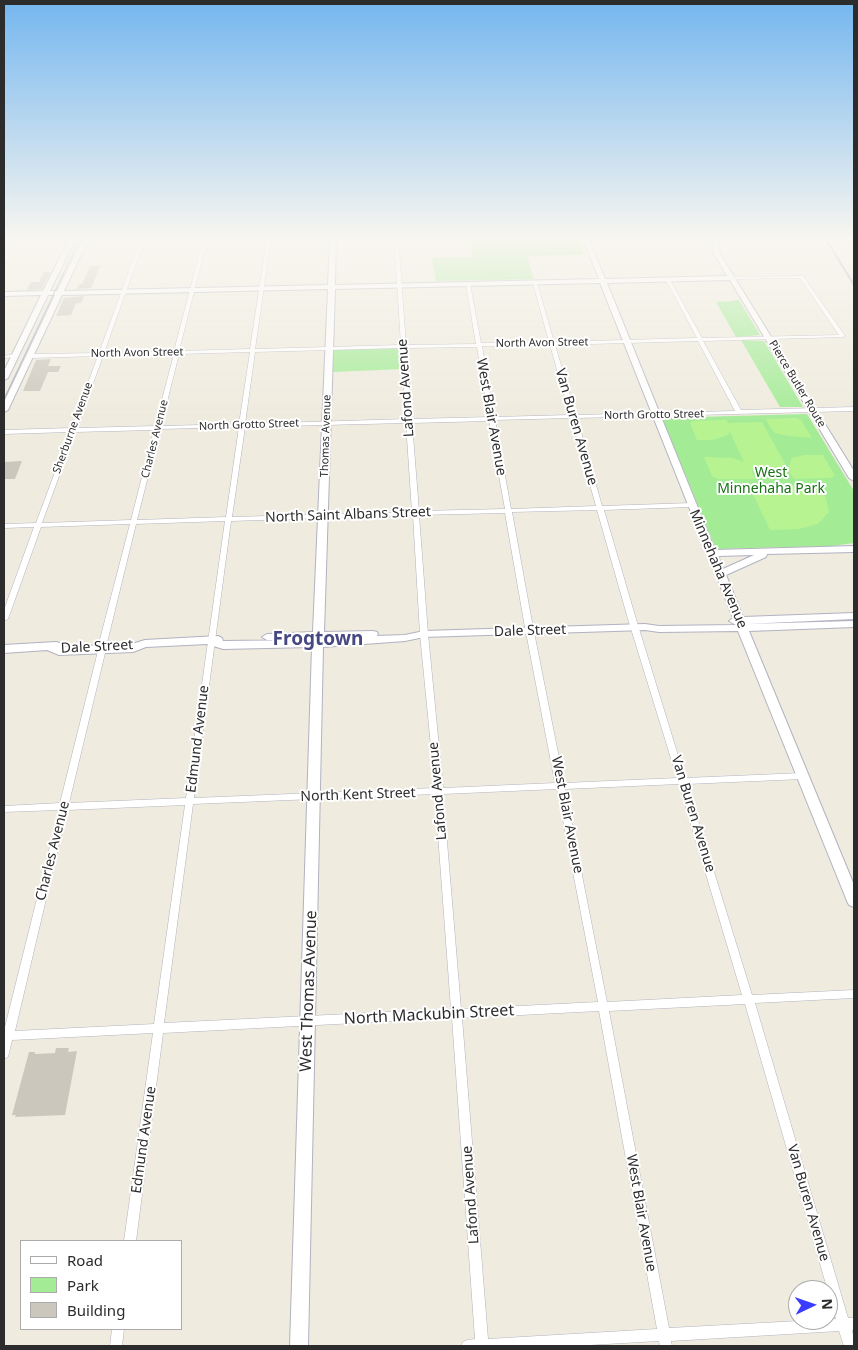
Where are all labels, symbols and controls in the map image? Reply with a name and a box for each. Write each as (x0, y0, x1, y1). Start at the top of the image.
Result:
street label: North Avon Street (495, 336, 589, 350)
street label: Lafond Avenue (394, 338, 418, 438)
street label: Pierce Butler Route (766, 338, 828, 430)
street label: North Avon Street (90, 346, 184, 360)
street label: West Blair Avenue (472, 357, 510, 477)
street label: Van Buren Avenue (551, 367, 601, 487)
street label: Sherburne Avenue (50, 381, 96, 475)
street label: Thomas Avenue (318, 394, 334, 478)
street label: Charles Avenue (139, 398, 171, 480)
street label: North Grotto Street (604, 408, 704, 422)
street label: North Grotto Street (199, 417, 299, 433)
park label: West Minnehaha Park (717, 465, 825, 498)
street label: North Saint Albans Street (265, 504, 431, 526)
street label: Minnehaha Avenue (685, 507, 751, 631)
street label: Dale Street (494, 621, 566, 641)
district label: Frogtown (273, 629, 363, 651)
street label: Dale Street (60, 637, 134, 657)
street label: Edmund Avenue (183, 684, 213, 794)
street label: Lafond Avenue (425, 741, 451, 841)
street label: Van Buren Avenue (667, 754, 719, 874)
street label: West Blair Avenue (547, 755, 587, 875)
street label: North Kent Street (300, 785, 416, 805)
street label: Charles Avenue (32, 799, 74, 903)
street label: West Thomas Avenue (297, 910, 321, 1072)
street label: North Mackubin Street (343, 1001, 515, 1029)
street label: Edmund Avenue (128, 1085, 160, 1195)
street label: Van Buren Avenue (783, 1143, 833, 1263)
street label: Lafond Avenue (459, 1145, 483, 1245)
street label: West Blair Avenue (622, 1153, 660, 1273)
legend (20, 1240, 182, 1330)
text: Road (67, 1250, 103, 1270)
text: Park (67, 1275, 99, 1295)
north arrow (788, 1280, 838, 1330)
text: N (818, 1298, 837, 1310)
text: Building (67, 1300, 125, 1320)

